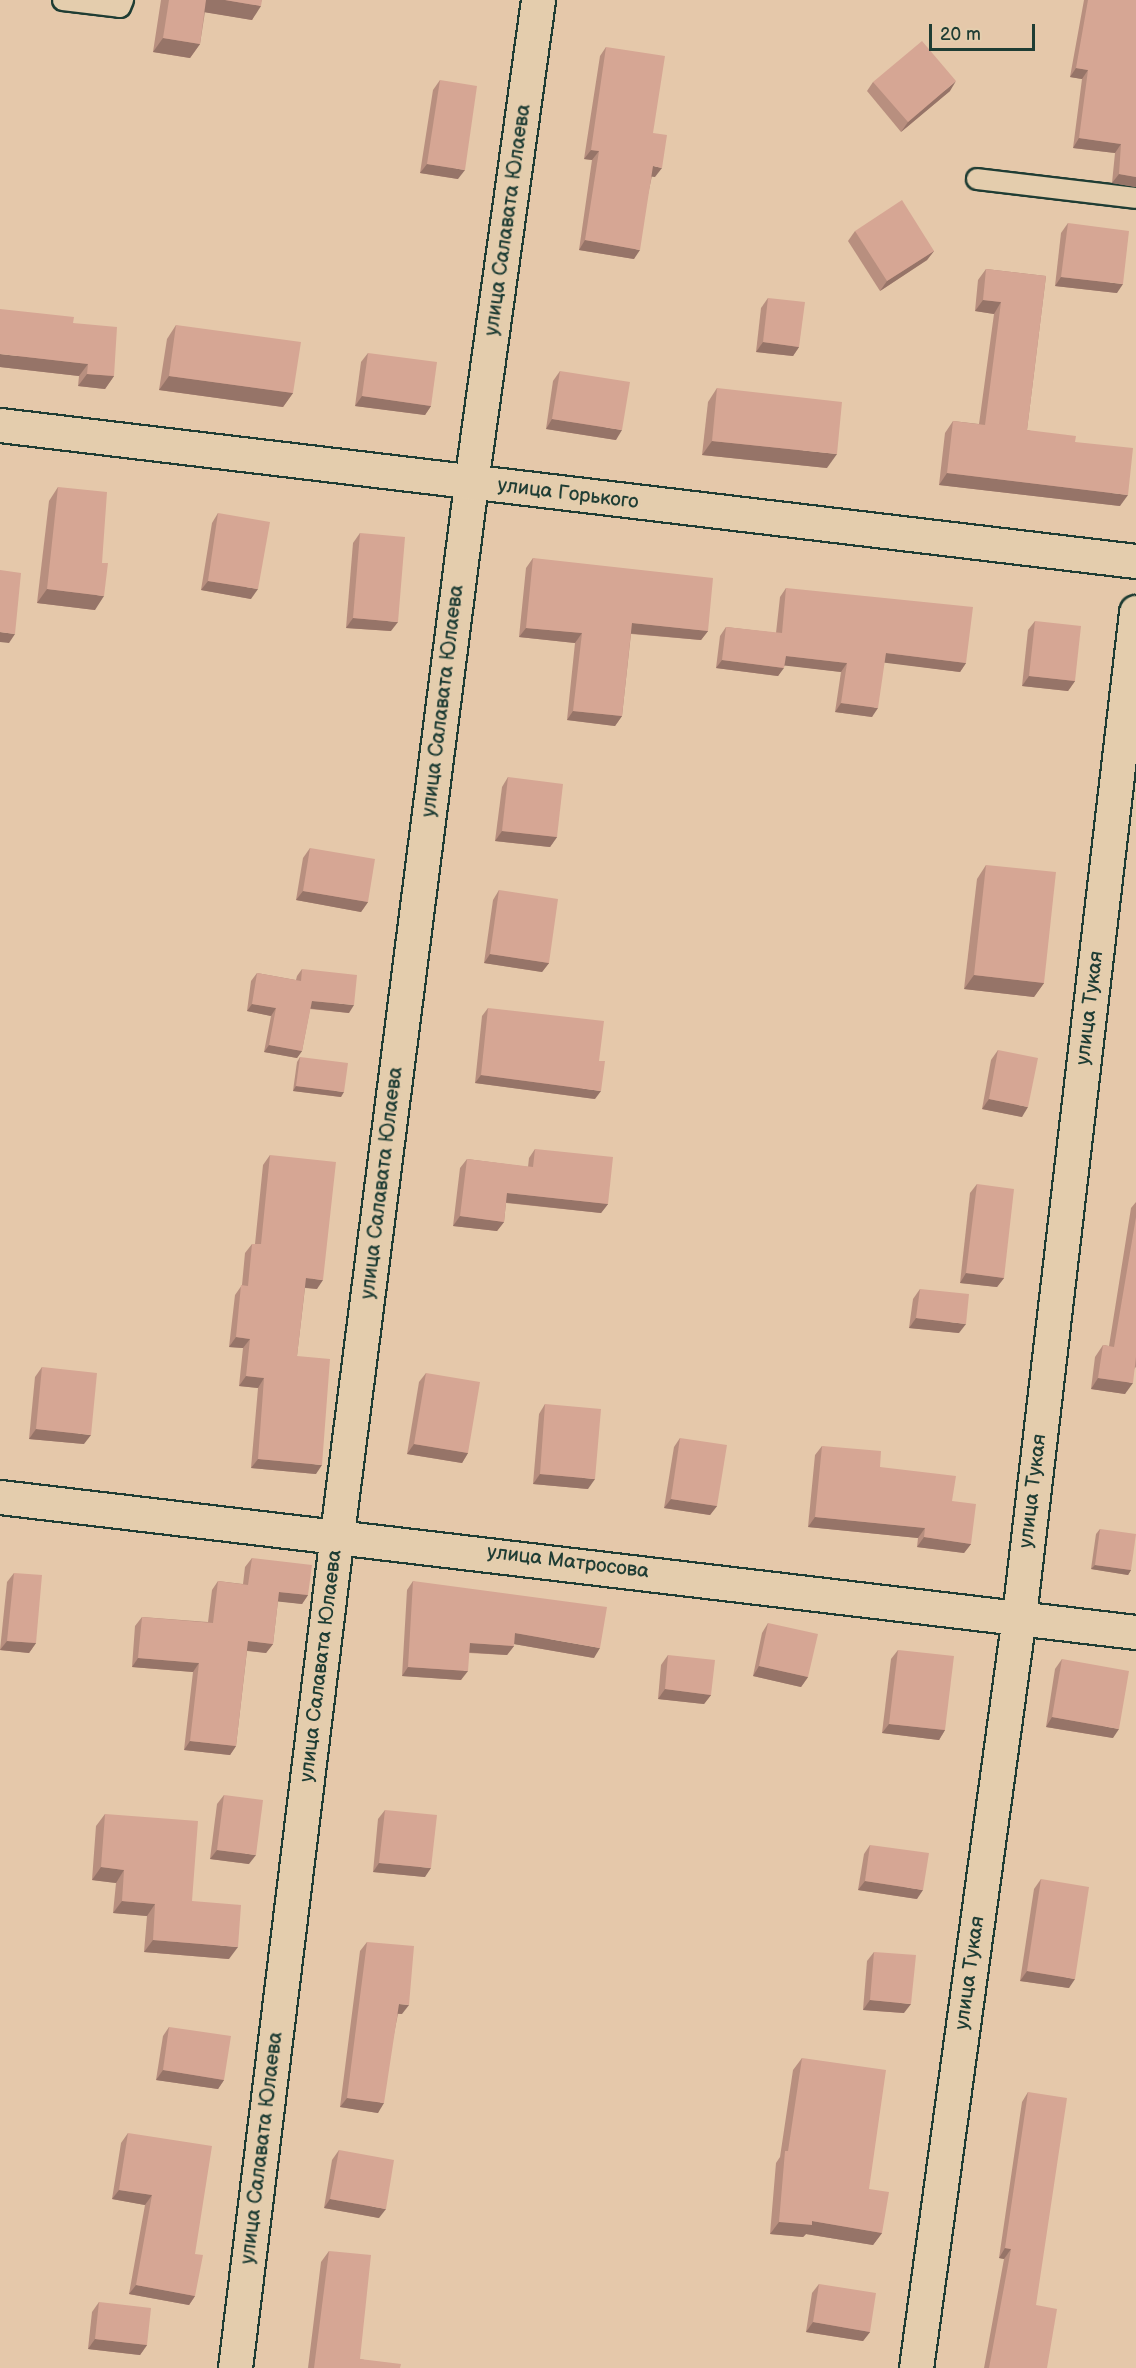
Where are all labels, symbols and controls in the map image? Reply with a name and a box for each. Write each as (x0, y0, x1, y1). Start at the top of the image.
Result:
scale bar (932, 12, 1038, 50)
text: 20 m (940, 24, 981, 45)
street label: улица Салавата Юлаева (480, 103, 536, 337)
street label: улица Горького (496, 473, 640, 515)
street label: улица Салавата Юлаева (417, 583, 469, 819)
street label: улица Тукая (1071, 950, 1109, 1066)
street label: улица Салавата Юлаева (356, 1065, 408, 1301)
street label: улица Тукая (1014, 1433, 1052, 1549)
street label: улица Матросова (486, 1540, 650, 1584)
street label: улица Салавата Юлаева (295, 1548, 347, 1784)
street label: улица Тукая (950, 1914, 990, 2032)
street label: улица Салавата Юлаева (236, 2030, 288, 2266)

